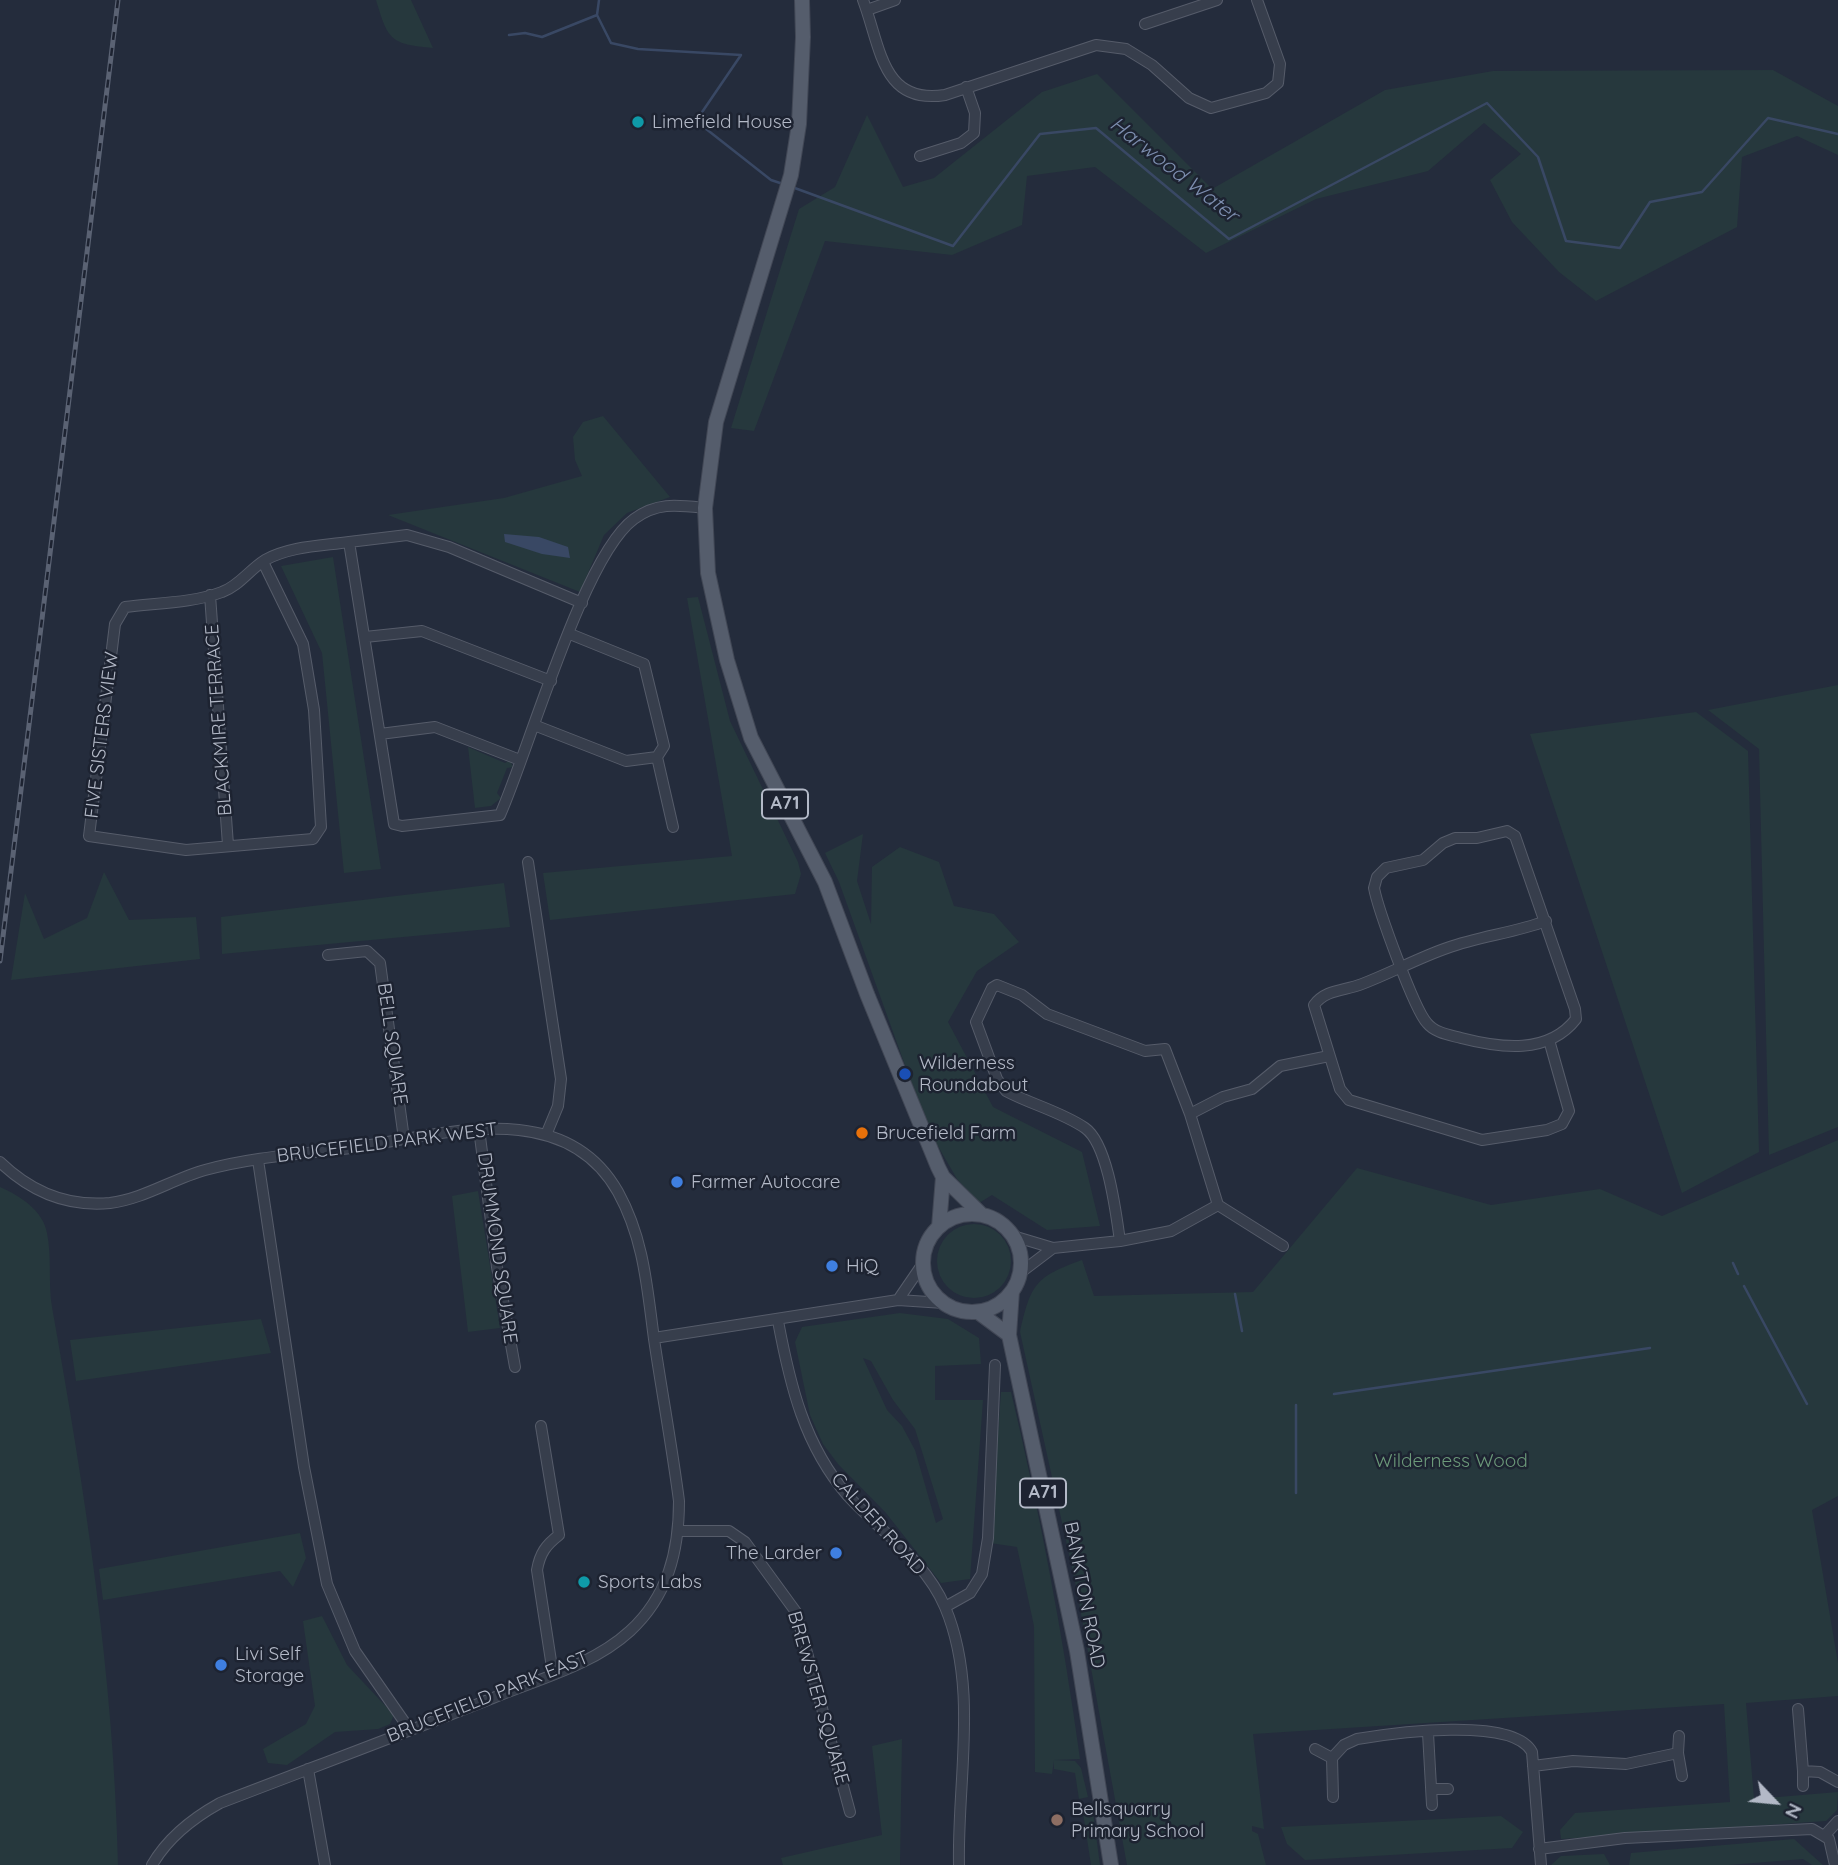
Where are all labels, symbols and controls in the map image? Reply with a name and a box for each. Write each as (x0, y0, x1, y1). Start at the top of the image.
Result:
place label: Limefield House (652, 111, 792, 133)
water label: Harwood Water (1105, 112, 1243, 228)
marker: Limefield House (630, 114, 646, 130)
street label: BLACKMIRE TERRACE (201, 623, 237, 817)
street label: FIVE SISTERS VIEW (80, 650, 124, 820)
road number: A71 (762, 790, 808, 818)
street label: BELL SQUARE (372, 981, 412, 1107)
place label: Wilderness Roundabout (919, 1052, 1028, 1096)
marker: Wilderness Roundabout (897, 1066, 913, 1082)
street label: BRUCEFIELD PARK WEST (275, 1118, 499, 1168)
place label: Brucefield Farm (876, 1122, 1016, 1144)
marker: Brucefield Farm (854, 1125, 870, 1141)
street label: DRUMMOND SQUARE (472, 1151, 522, 1345)
place label: Farmer Autocare (691, 1171, 840, 1193)
marker: Farmer Autocare (669, 1174, 685, 1190)
place label: HiQ (846, 1255, 878, 1277)
marker: HiQ (824, 1258, 840, 1274)
park label: Wilderness Wood (1374, 1450, 1528, 1472)
street label: CALDER ROAD (826, 1468, 930, 1580)
road number: A71 (1020, 1478, 1066, 1508)
street label: BANKTON ROAD (1059, 1520, 1109, 1670)
place label: The Larder (726, 1542, 822, 1564)
marker: The Larder (828, 1545, 844, 1561)
place label: Sports Labs (598, 1571, 702, 1593)
marker: Sports Labs (576, 1574, 592, 1590)
street label: BREWSTER SQUARE (782, 1609, 854, 1787)
place label: Livi Self Storage (235, 1643, 304, 1687)
street label: BRUCEFIELD PARK EAST (384, 1646, 592, 1748)
marker: Livi Self Storage (213, 1657, 229, 1673)
north arrow (1740, 1767, 1810, 1837)
place label: Bellsquarry Primary School (1071, 1798, 1204, 1842)
text: N (1780, 1800, 1808, 1823)
marker: Bellsquarry Primary School (1049, 1812, 1065, 1828)

